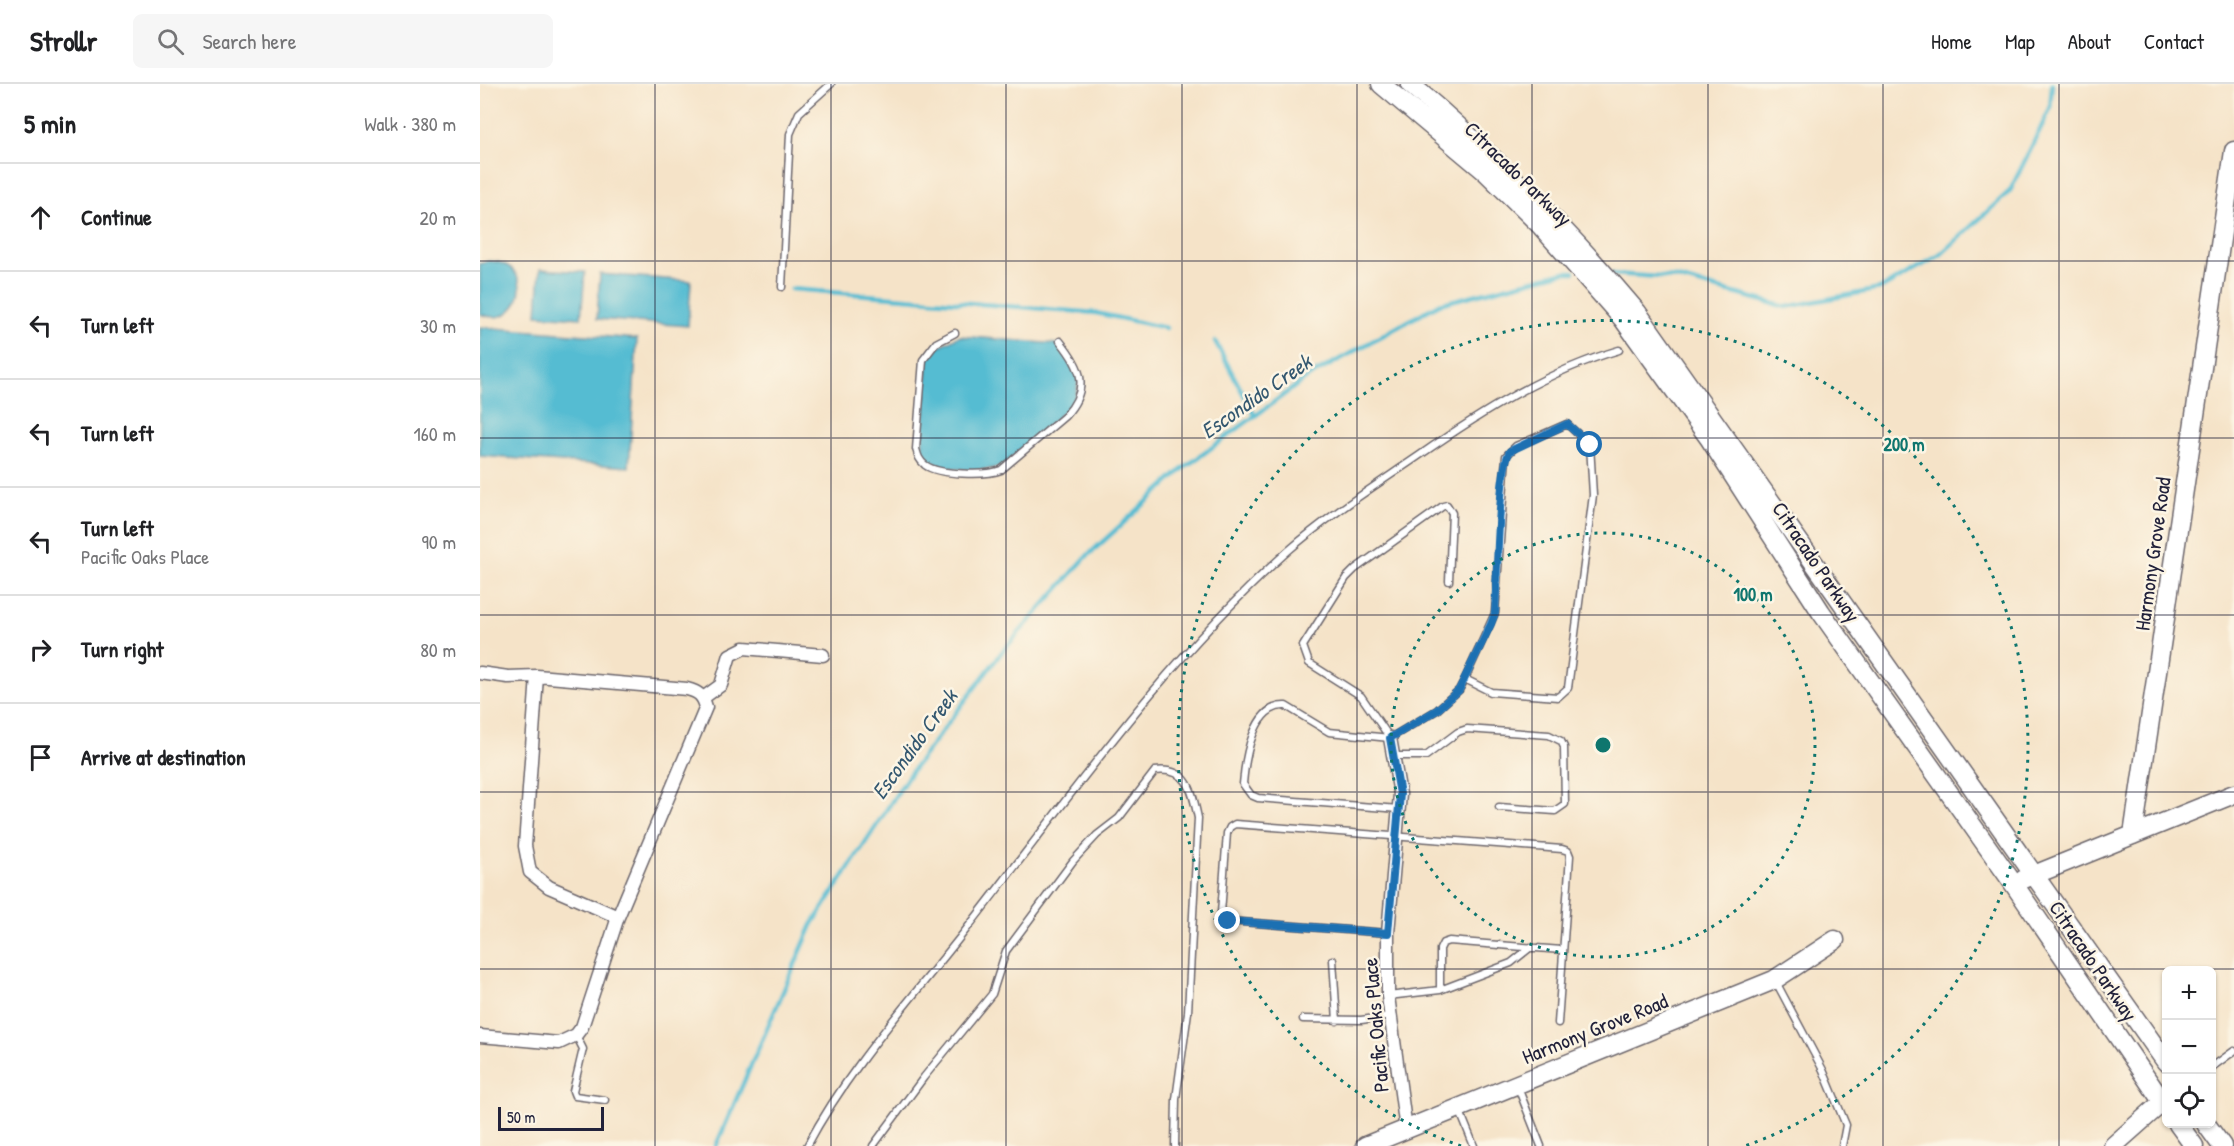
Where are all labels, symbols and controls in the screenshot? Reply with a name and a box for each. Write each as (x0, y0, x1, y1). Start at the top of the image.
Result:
search box (133, 14, 553, 68)
text: Strollr (30, 22, 97, 60)
icon: search (154, 25, 187, 58)
text: Search here (202, 26, 296, 56)
text: Home (1931, 27, 1972, 56)
text: Map (2005, 27, 2035, 56)
text: About (2068, 27, 2111, 56)
text: Contact (2144, 27, 2204, 56)
text: 5 min (24, 106, 76, 141)
text: Walk · 380 m (364, 110, 456, 137)
street label: Citracado Parkway (1458, 115, 1579, 233)
icon: ahead (24, 201, 57, 234)
text: Continue (81, 202, 152, 232)
text: 20 m (419, 204, 456, 231)
icon: left (24, 309, 57, 342)
text: Turn left (81, 310, 154, 340)
text: 30 m (420, 312, 456, 339)
water label: Escondido Creek (1195, 346, 1319, 445)
icon: left (24, 417, 57, 450)
text: Turn left (81, 418, 154, 448)
text: 160 m (414, 420, 456, 447)
route start (1576, 431, 1602, 457)
text: 200 m (1884, 432, 1924, 457)
street label: Harmony Grove Road (2127, 475, 2178, 633)
street label: Citracado Parkway (1765, 496, 1868, 628)
text: Turn left (81, 513, 154, 543)
icon: left (24, 525, 57, 558)
text: 90 m (422, 528, 456, 555)
text: Pacific Oaks Place (81, 543, 209, 570)
text: 100 m (1733, 582, 1773, 607)
icon: right (24, 633, 57, 666)
text: Turn right (81, 634, 164, 664)
text: 80 m (420, 636, 456, 663)
water label: Escondido Creek (864, 682, 965, 805)
centre of rings (1593, 735, 1613, 755)
icon: arrive (24, 741, 57, 774)
text: Arrive at destination (81, 742, 246, 772)
street label: Citracado Parkway (2042, 895, 2145, 1027)
route end (1214, 907, 1240, 933)
street label: Pacific Oaks Place (1355, 957, 1396, 1093)
map controls (2162, 966, 2216, 1128)
button: + (2162, 966, 2216, 1020)
street label: Harmony Grove Road (1518, 986, 1672, 1071)
button: − (2162, 1020, 2216, 1074)
button: locate (2162, 1074, 2216, 1128)
scale bar (498, 1104, 604, 1132)
text: 50 m (507, 1106, 536, 1128)

